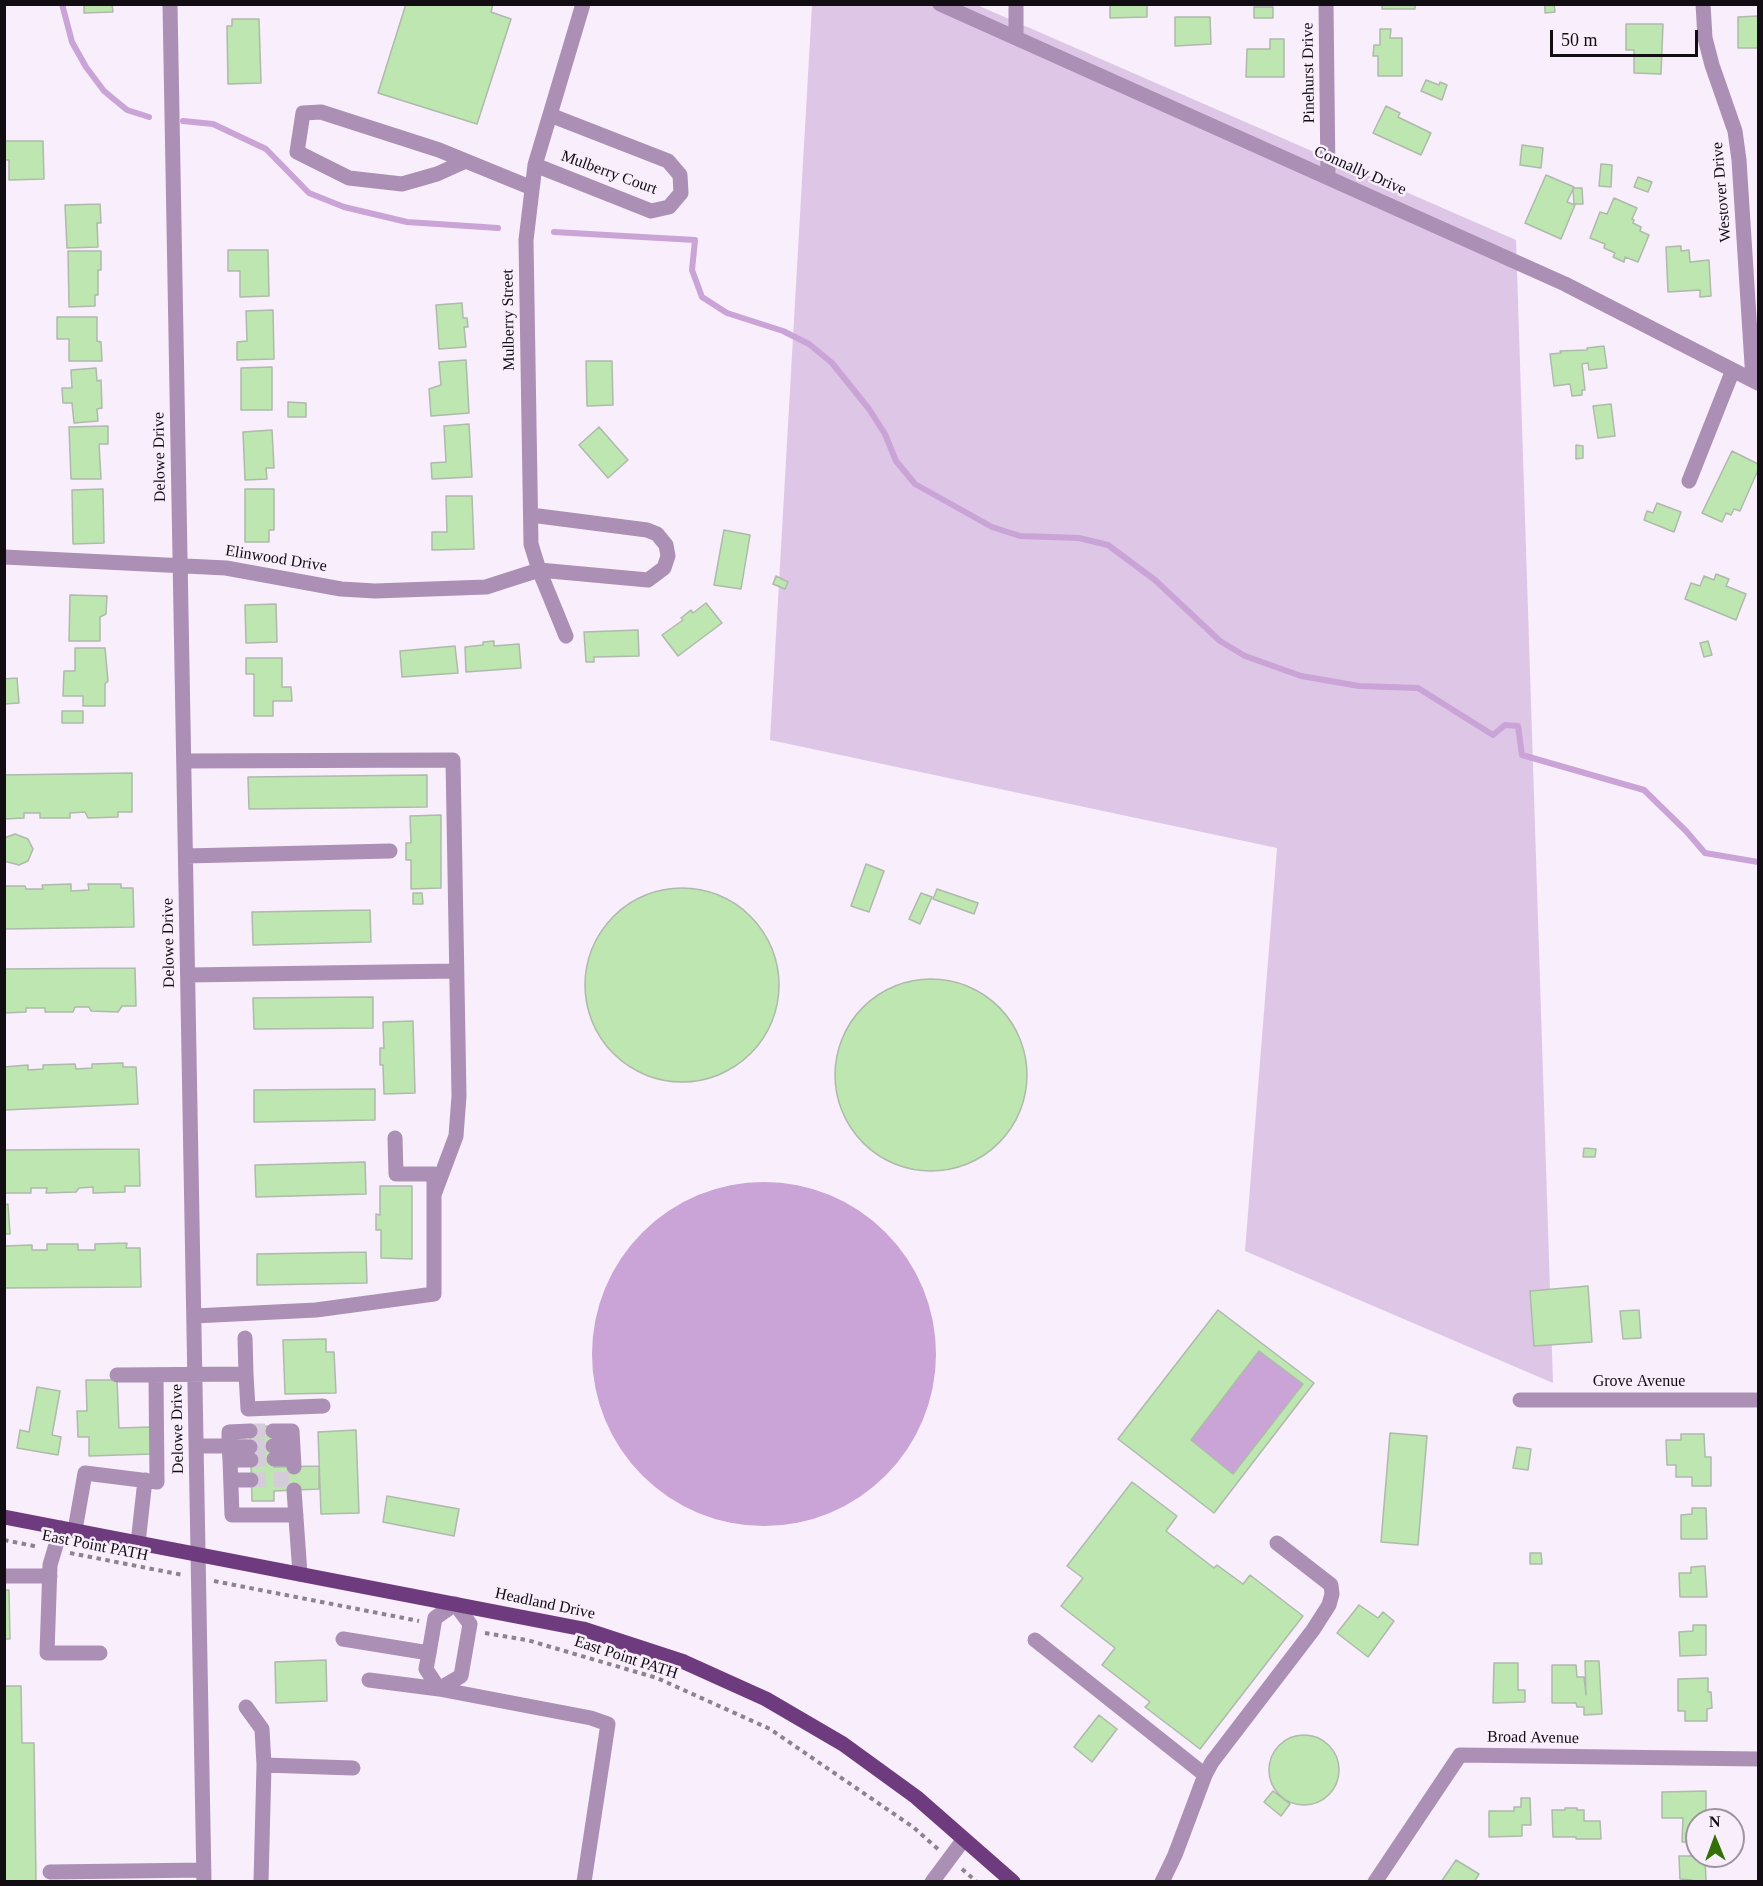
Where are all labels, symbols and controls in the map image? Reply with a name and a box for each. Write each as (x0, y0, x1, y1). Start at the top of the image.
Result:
scale bar (1553, 18, 1702, 56)
street label: Pinehurst Drive (1299, 22, 1319, 124)
text: 50 m (1561, 30, 1598, 50)
street label: Westover Drive (1708, 141, 1736, 243)
street label: Connally Drive (1311, 142, 1409, 200)
street label: Mulberry Court (558, 147, 660, 199)
street label: Mulberry Street (499, 269, 519, 371)
street label: Delowe Drive (150, 412, 170, 502)
street label: Elinwood Drive (224, 541, 328, 577)
street label: Delowe Drive (159, 898, 179, 988)
street label: Grove Avenue (1593, 1372, 1685, 1392)
street label: Delowe Drive (168, 1384, 188, 1474)
street label: East Point PATH (40, 1526, 150, 1566)
street label: Headland Drive (493, 1584, 597, 1624)
street label: East Point PATH (572, 1632, 680, 1684)
street label: Broad Avenue (1487, 1728, 1579, 1748)
north arrow (1685, 1808, 1745, 1868)
text: N (1709, 1813, 1721, 1830)

